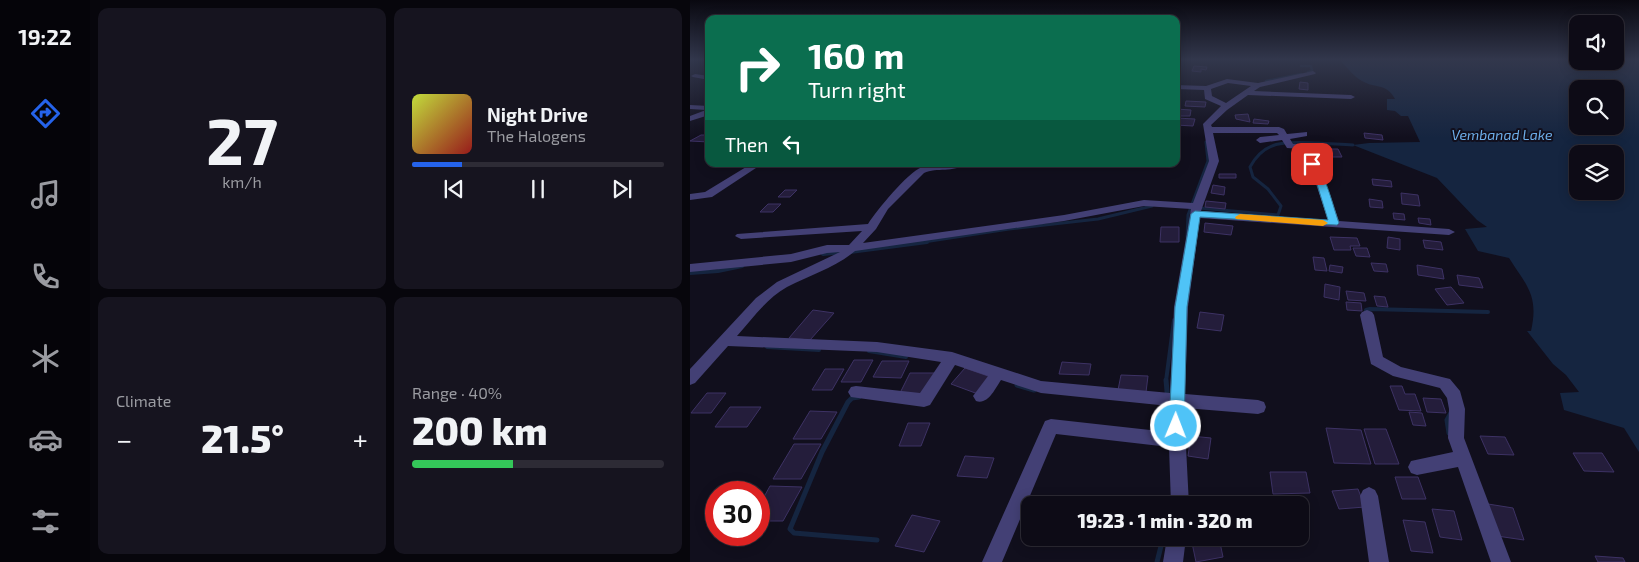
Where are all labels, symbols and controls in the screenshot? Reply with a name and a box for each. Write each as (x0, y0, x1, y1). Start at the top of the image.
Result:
map controls (1569, 15, 1624, 200)
button: sound (1569, 15, 1624, 70)
text: 19:22 (18, 23, 72, 49)
text: 160 m (808, 34, 904, 76)
icon: right (725, 35, 790, 100)
text: Turn right (808, 76, 906, 102)
button: search (1569, 80, 1624, 135)
icon: directions (28, 96, 63, 131)
text: 27 (206, 100, 278, 178)
text: Night Drive (487, 103, 588, 126)
text: The Halogens (487, 126, 586, 145)
water label: Vembanad Lake (1452, 126, 1553, 143)
icon: left (778, 130, 806, 158)
text: Then (725, 133, 768, 156)
pin (1291, 143, 1333, 185)
button: layers (1569, 145, 1624, 200)
icon: arrive (1298, 150, 1326, 178)
text: km/h (222, 172, 262, 191)
icon: previous (440, 175, 468, 203)
icon: pause (524, 175, 552, 203)
icon: next (608, 175, 636, 203)
icon: music (28, 177, 63, 212)
icon: phone (28, 259, 63, 294)
icon: climate (28, 341, 63, 376)
text: Range · 40% (412, 383, 502, 402)
text: Climate (116, 391, 171, 410)
position arrow (1149, 399, 1201, 451)
text: 200 km (412, 407, 547, 453)
text: 21.5° (201, 415, 284, 461)
icon: car (28, 422, 63, 457)
text: − (116, 422, 132, 456)
text: + (353, 422, 368, 456)
speed limit sign: 30 (705, 481, 770, 546)
icon: filters (28, 504, 63, 539)
text: 19:23 · 1 min · 320 m (1078, 509, 1252, 532)

